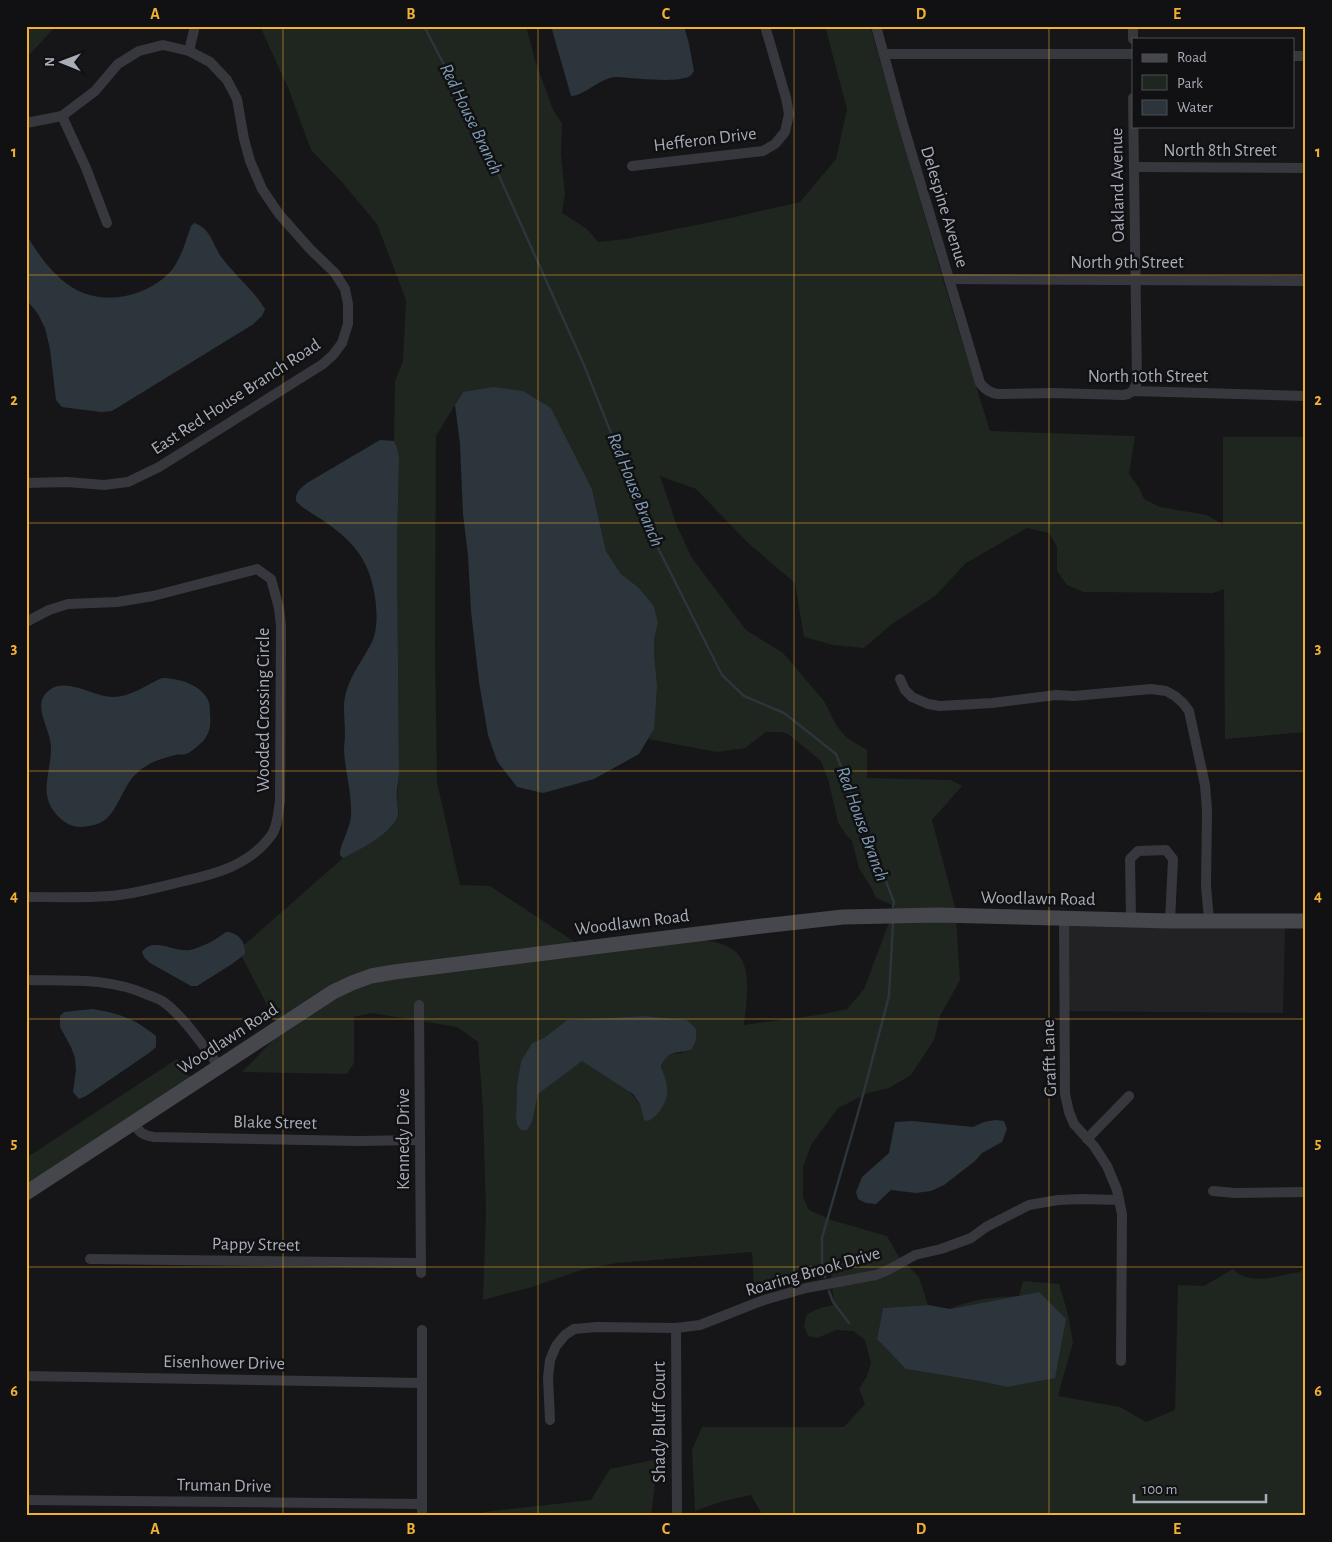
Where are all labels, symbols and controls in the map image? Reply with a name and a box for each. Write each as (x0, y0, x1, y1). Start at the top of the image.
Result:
text: A (150, 6, 160, 22)
text: B (406, 6, 416, 22)
text: C (662, 6, 671, 22)
text: D (916, 6, 927, 22)
text: E (1173, 6, 1181, 22)
north arrow (38, 38, 88, 88)
legend (1132, 38, 1294, 128)
text: Road (1177, 50, 1207, 65)
text: N (43, 57, 57, 67)
water label: Red House Branch (436, 61, 506, 177)
text: Park (1177, 76, 1203, 91)
text: Water (1177, 100, 1213, 115)
street label: Hefferon Drive (653, 125, 757, 155)
street label: Oakland Avenue (1108, 128, 1128, 242)
street label: North 8th Street (1163, 142, 1277, 160)
text: 1 (11, 144, 17, 160)
street label: Delespine Avenue (917, 144, 971, 270)
text: 1 (1315, 144, 1321, 160)
street label: North 9th Street (1070, 254, 1184, 272)
street label: East Red House Branch Road (148, 336, 324, 458)
street label: North 10th Street (1088, 368, 1209, 386)
text: 2 (10, 392, 18, 408)
text: 2 (1314, 392, 1322, 408)
water label: Red House Branch (604, 430, 666, 550)
street label: Wooded Crossing Circle (255, 628, 273, 792)
text: 3 (11, 640, 18, 656)
text: 3 (1315, 640, 1322, 656)
water label: Red House Branch (832, 764, 892, 884)
text: 4 (10, 888, 18, 904)
text: 4 (1314, 888, 1322, 904)
street label: Woodlawn Road (980, 889, 1096, 909)
street label: Woodlawn Road (574, 907, 690, 939)
street label: Woodlawn Road (175, 1000, 281, 1078)
street label: Grafft Lane (1040, 1019, 1060, 1097)
street label: Kennedy Drive (395, 1088, 413, 1190)
street label: Blake Street (233, 1113, 317, 1133)
text: 5 (11, 1135, 18, 1151)
text: 5 (1315, 1135, 1322, 1151)
street label: Pappy Street (212, 1235, 301, 1255)
street label: Roaring Brook Drive (744, 1244, 882, 1300)
street label: Eisenhower Drive (163, 1353, 285, 1373)
street label: Shady Bluff Court (651, 1361, 669, 1483)
text: 6 (10, 1383, 18, 1399)
text: 6 (1314, 1383, 1322, 1399)
scale bar (1134, 1472, 1267, 1504)
street label: Truman Drive (176, 1476, 272, 1496)
text: 100 m (1142, 1482, 1177, 1497)
text: A (150, 1521, 160, 1537)
text: B (406, 1521, 416, 1537)
text: C (662, 1521, 671, 1537)
text: D (916, 1521, 927, 1537)
text: E (1173, 1521, 1181, 1537)

